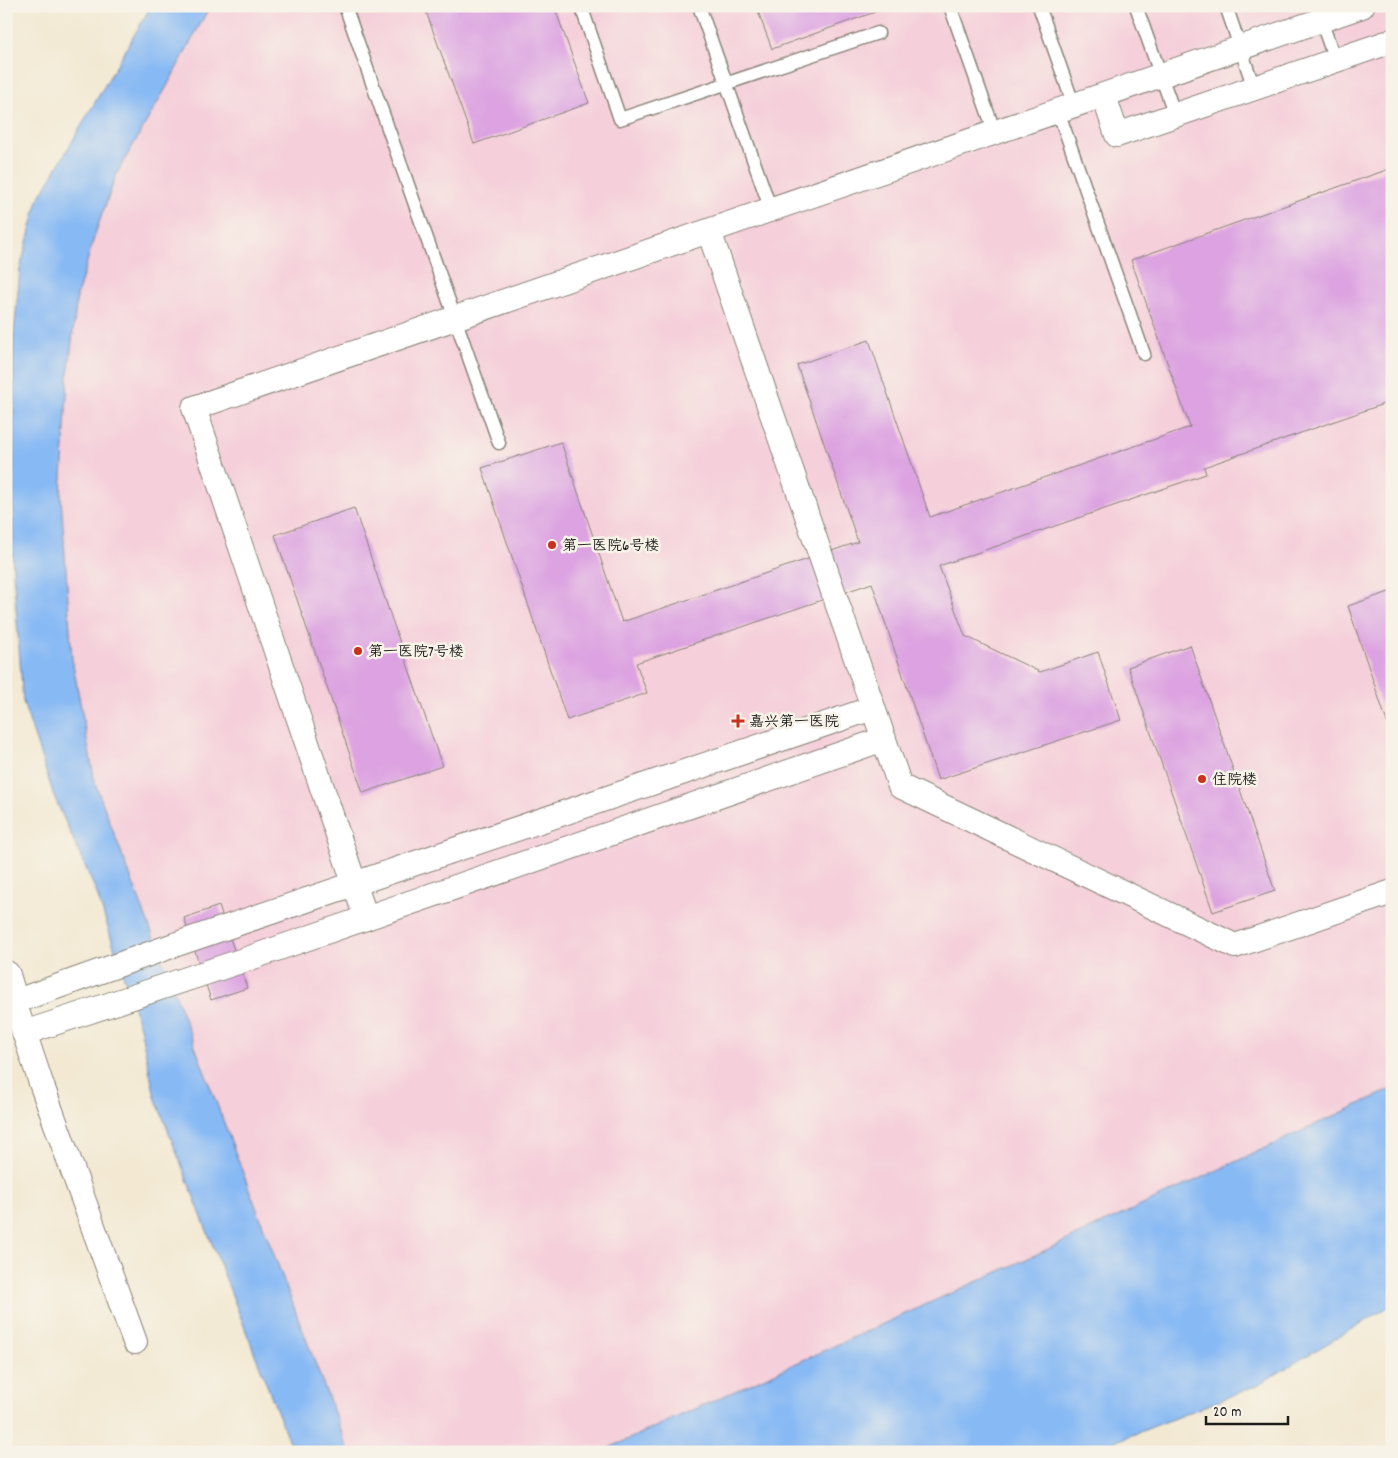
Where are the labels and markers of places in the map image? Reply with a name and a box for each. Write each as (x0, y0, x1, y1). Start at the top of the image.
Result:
place label: 第一医院6号楼 (562, 536, 659, 558)
marker: 第一医院6号楼 (546, 539, 558, 551)
place label: 第一医院7号楼 (368, 642, 464, 664)
marker: 第一医院7号楼 (352, 645, 364, 657)
place label: 嘉兴第一医院 (749, 712, 839, 734)
marker: 嘉兴第一医院 (731, 714, 745, 728)
place label: 住院楼 (1212, 770, 1257, 792)
marker: 住院楼 (1196, 773, 1208, 785)

